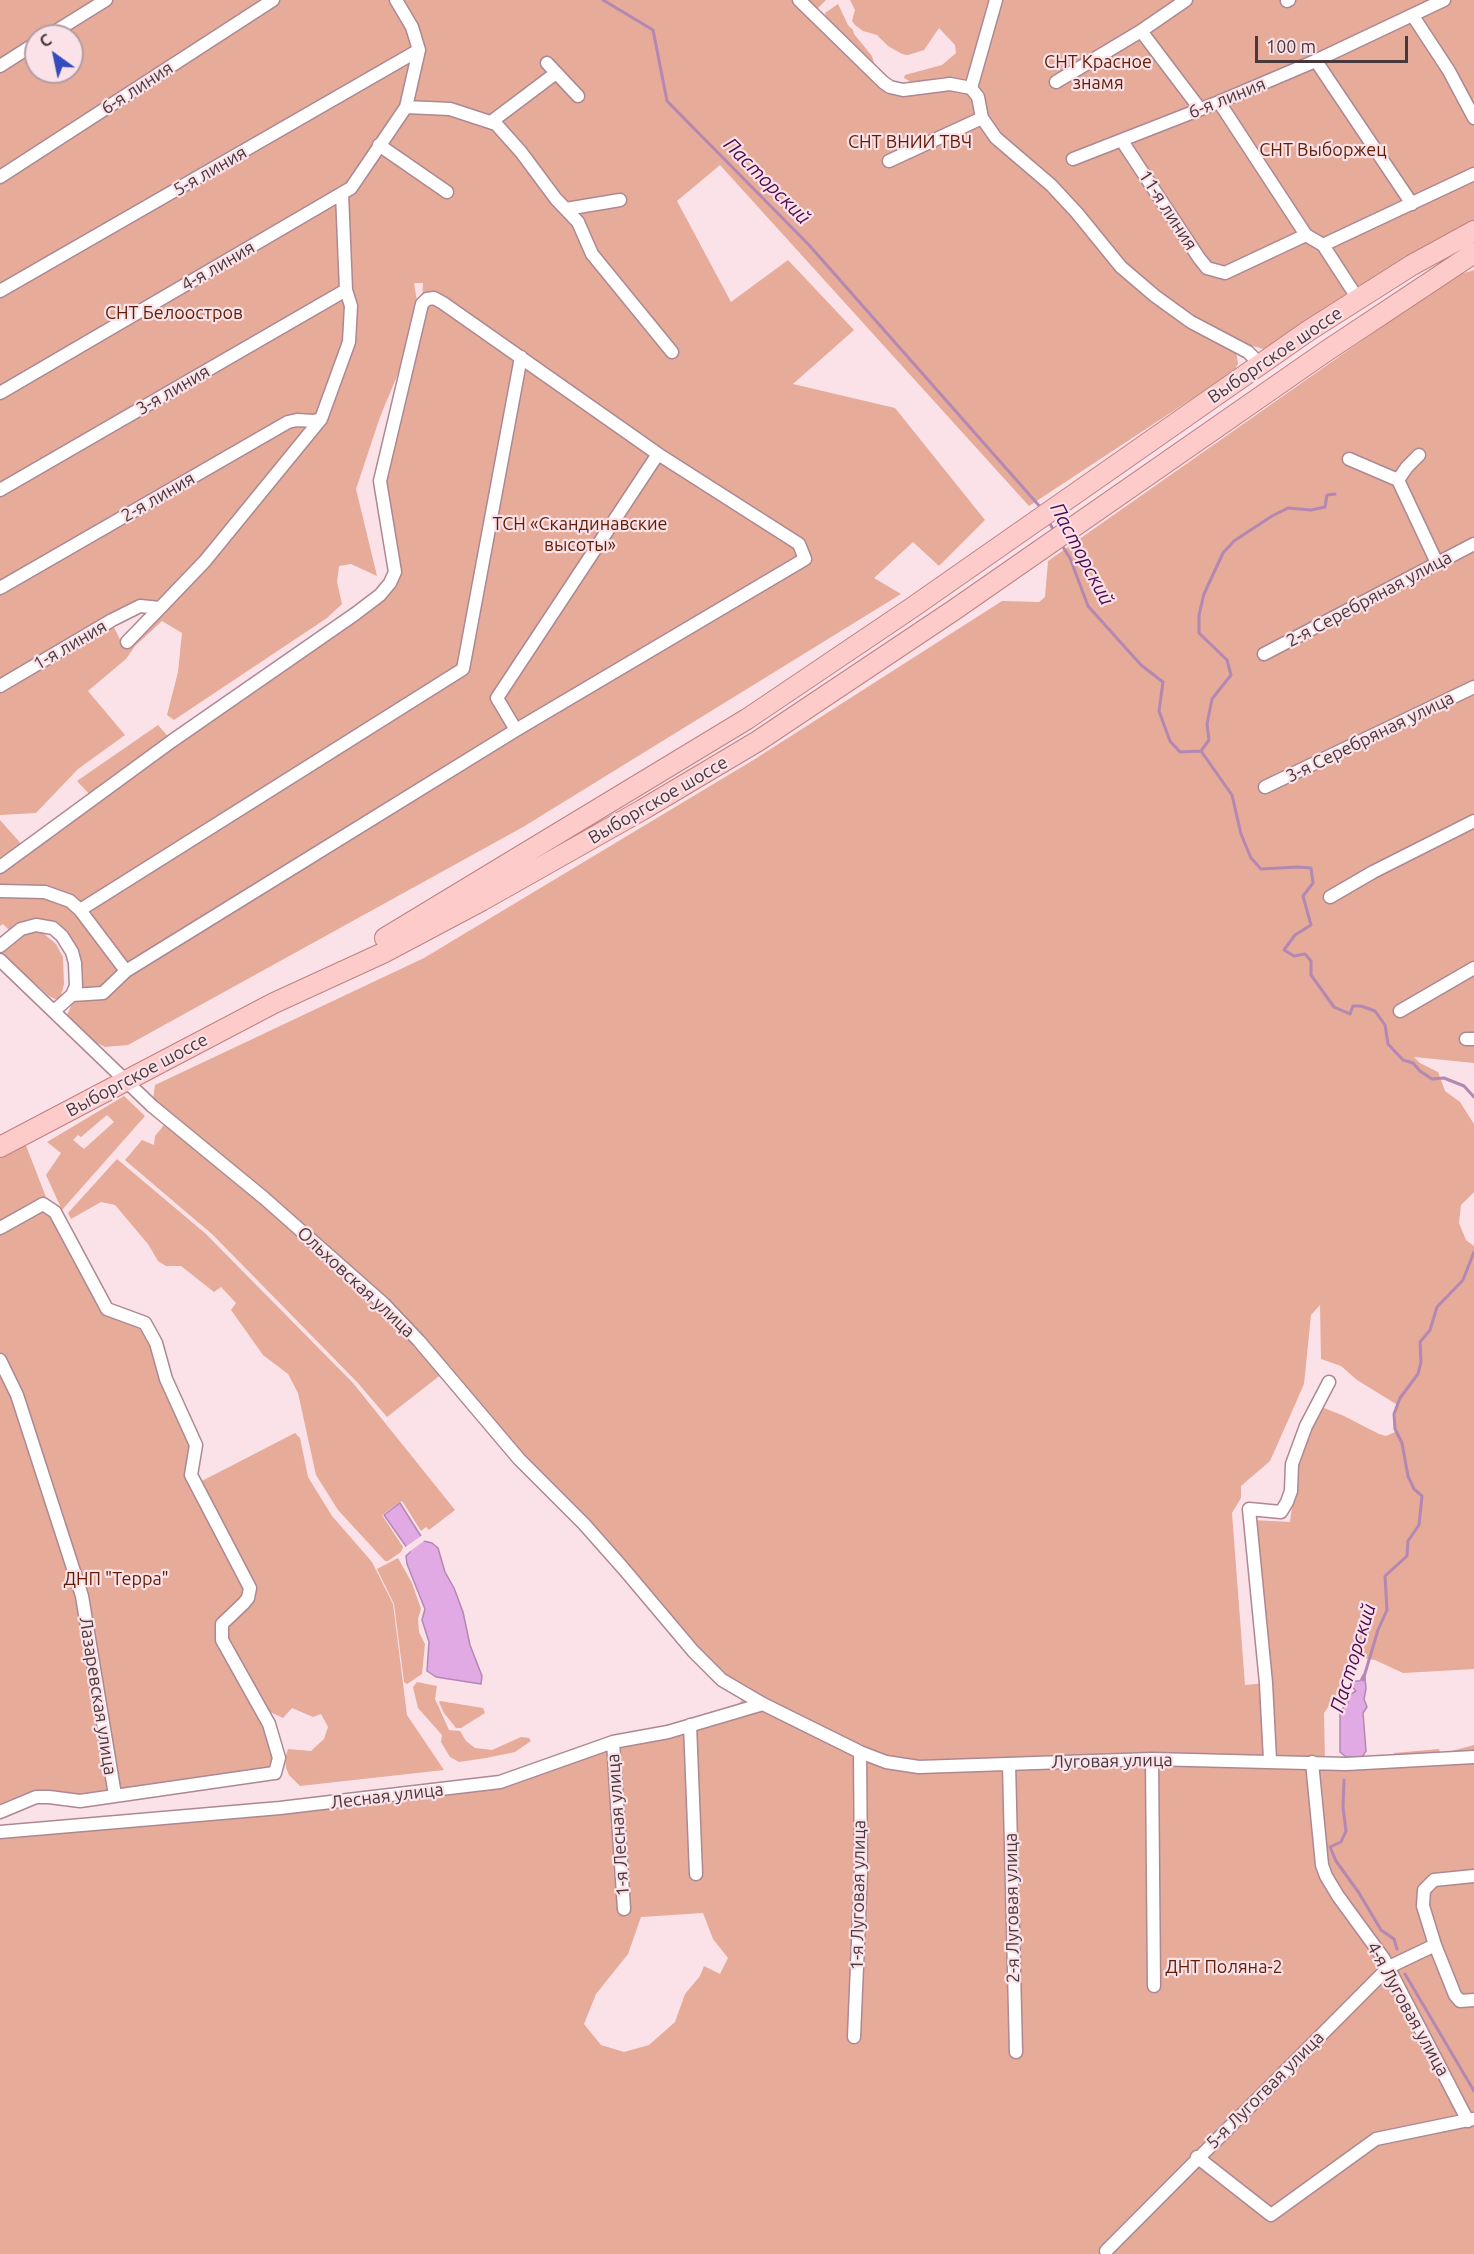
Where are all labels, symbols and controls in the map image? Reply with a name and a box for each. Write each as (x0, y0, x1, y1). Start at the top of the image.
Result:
north arrow (24, 24, 84, 84)
scale bar (1258, 24, 1411, 62)
text: С (36, 30, 54, 51)
text: 100 m (1266, 36, 1316, 56)
park label: СНТ Красное знамя (1044, 51, 1152, 94)
street label: 6-я линия (97, 57, 177, 119)
street label: 6-я линия (1185, 73, 1269, 123)
park label: СНТ ВНИИ ТВЧ (848, 131, 972, 153)
water label: Пасторский (719, 133, 815, 229)
park label: СНТ Выборжец (1259, 139, 1387, 161)
street label: 5-я линия (169, 141, 251, 201)
street label: 11-я линия (1134, 166, 1202, 254)
street label: 4-я линия (177, 236, 259, 296)
park label: СНТ Белоостров (105, 302, 243, 324)
street label: Выборгское шоссе (1204, 302, 1346, 408)
street label: 3-я линия (132, 360, 214, 420)
street label: 2-я линия (117, 467, 199, 527)
water label: Пасторский (1045, 499, 1119, 609)
park label: ТСН «Скандинавские высоты» (492, 513, 668, 556)
street label: 2-я Серебряная улица (1283, 546, 1455, 652)
street label: 1-я линия (29, 615, 111, 675)
street label: 3-я Серебряная улица (1282, 687, 1458, 787)
street label: Выборгское шоссе (584, 751, 732, 849)
street label: Выборгское шоссе (62, 1029, 212, 1121)
street label: Ольховская улица (293, 1222, 419, 1342)
park label: ДНП "Терра" (63, 1568, 169, 1590)
water label: Пасторский (1325, 1601, 1381, 1715)
street label: Лазаревская улица (75, 1615, 121, 1777)
street label: Луговая улица (1051, 1749, 1173, 1773)
street label: 1-я Лесная улица (602, 1753, 634, 1897)
street label: Лесная улица (329, 1778, 445, 1814)
street label: 1-я Луговая улица (846, 1820, 870, 1970)
street label: 2-я Луговая улица (1000, 1833, 1024, 1983)
street label: 4-я Луговая улица (1362, 1938, 1454, 2080)
park label: ДНТ Поляна-2 (1165, 1956, 1283, 1978)
street label: 5-я Лугогвая улица (1202, 2027, 1328, 2153)

